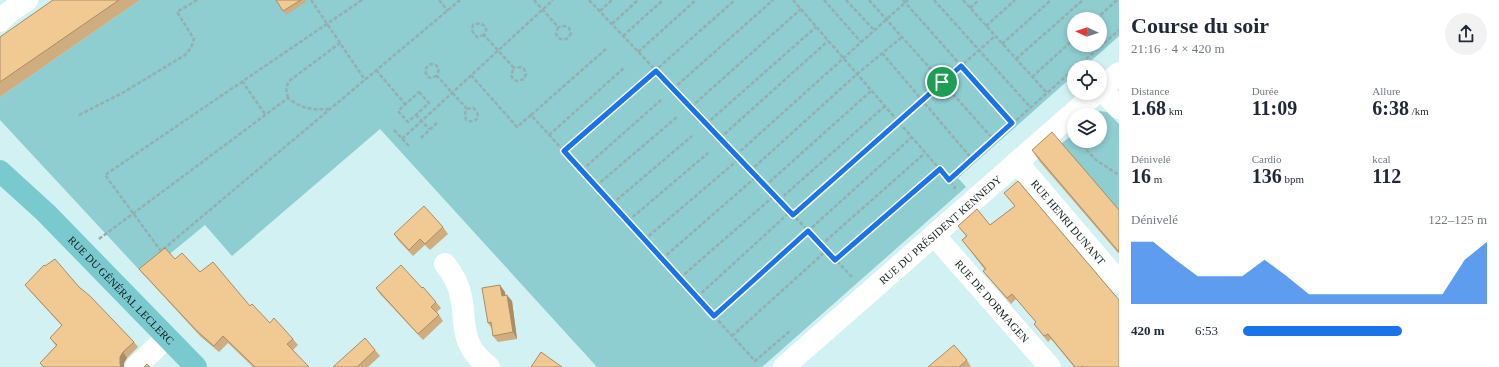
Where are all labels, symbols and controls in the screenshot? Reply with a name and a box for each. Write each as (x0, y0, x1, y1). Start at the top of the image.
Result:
north arrow (1067, 12, 1107, 52)
map controls (1067, 12, 1107, 148)
text: Course du soir (1131, 13, 1269, 38)
button: share (1445, 13, 1487, 55)
text: 21:16 · 4 × 420 m (1131, 41, 1225, 56)
button: locate (1067, 60, 1107, 100)
pin (925, 65, 959, 99)
icon: arrive (931, 71, 953, 93)
text: Distance (1131, 85, 1169, 97)
text: Durée (1252, 85, 1279, 97)
text: Allure (1372, 85, 1400, 97)
text: 1.68 (1131, 97, 1166, 119)
text: 11:09 (1252, 97, 1297, 119)
text: 6:38 (1372, 97, 1409, 119)
text: km (1166, 105, 1183, 117)
text: /km (1409, 105, 1429, 117)
button: layers (1067, 108, 1107, 148)
text: Dénivelé (1131, 153, 1171, 165)
text: Cardio (1252, 153, 1282, 165)
text: kcal (1372, 153, 1391, 165)
text: 16 (1131, 165, 1151, 187)
text: 136 (1252, 165, 1282, 187)
text: 112 (1372, 165, 1401, 187)
street label: RUE DU PRÉSIDENT KENNEDY (877, 173, 1004, 287)
text: m (1151, 173, 1162, 185)
text: bpm (1282, 173, 1304, 185)
street label: RUE HENRI DUNANT (1029, 177, 1108, 267)
text: Dénivelé (1131, 212, 1178, 227)
text: 122–125 m (1428, 212, 1487, 227)
street label: RUE DU GÉNÉRAL LECLERC (66, 234, 176, 347)
street label: RUE DE DORMAGEN (953, 257, 1032, 345)
text: 420 m (1131, 323, 1165, 338)
text: 6:53 (1195, 323, 1218, 338)

